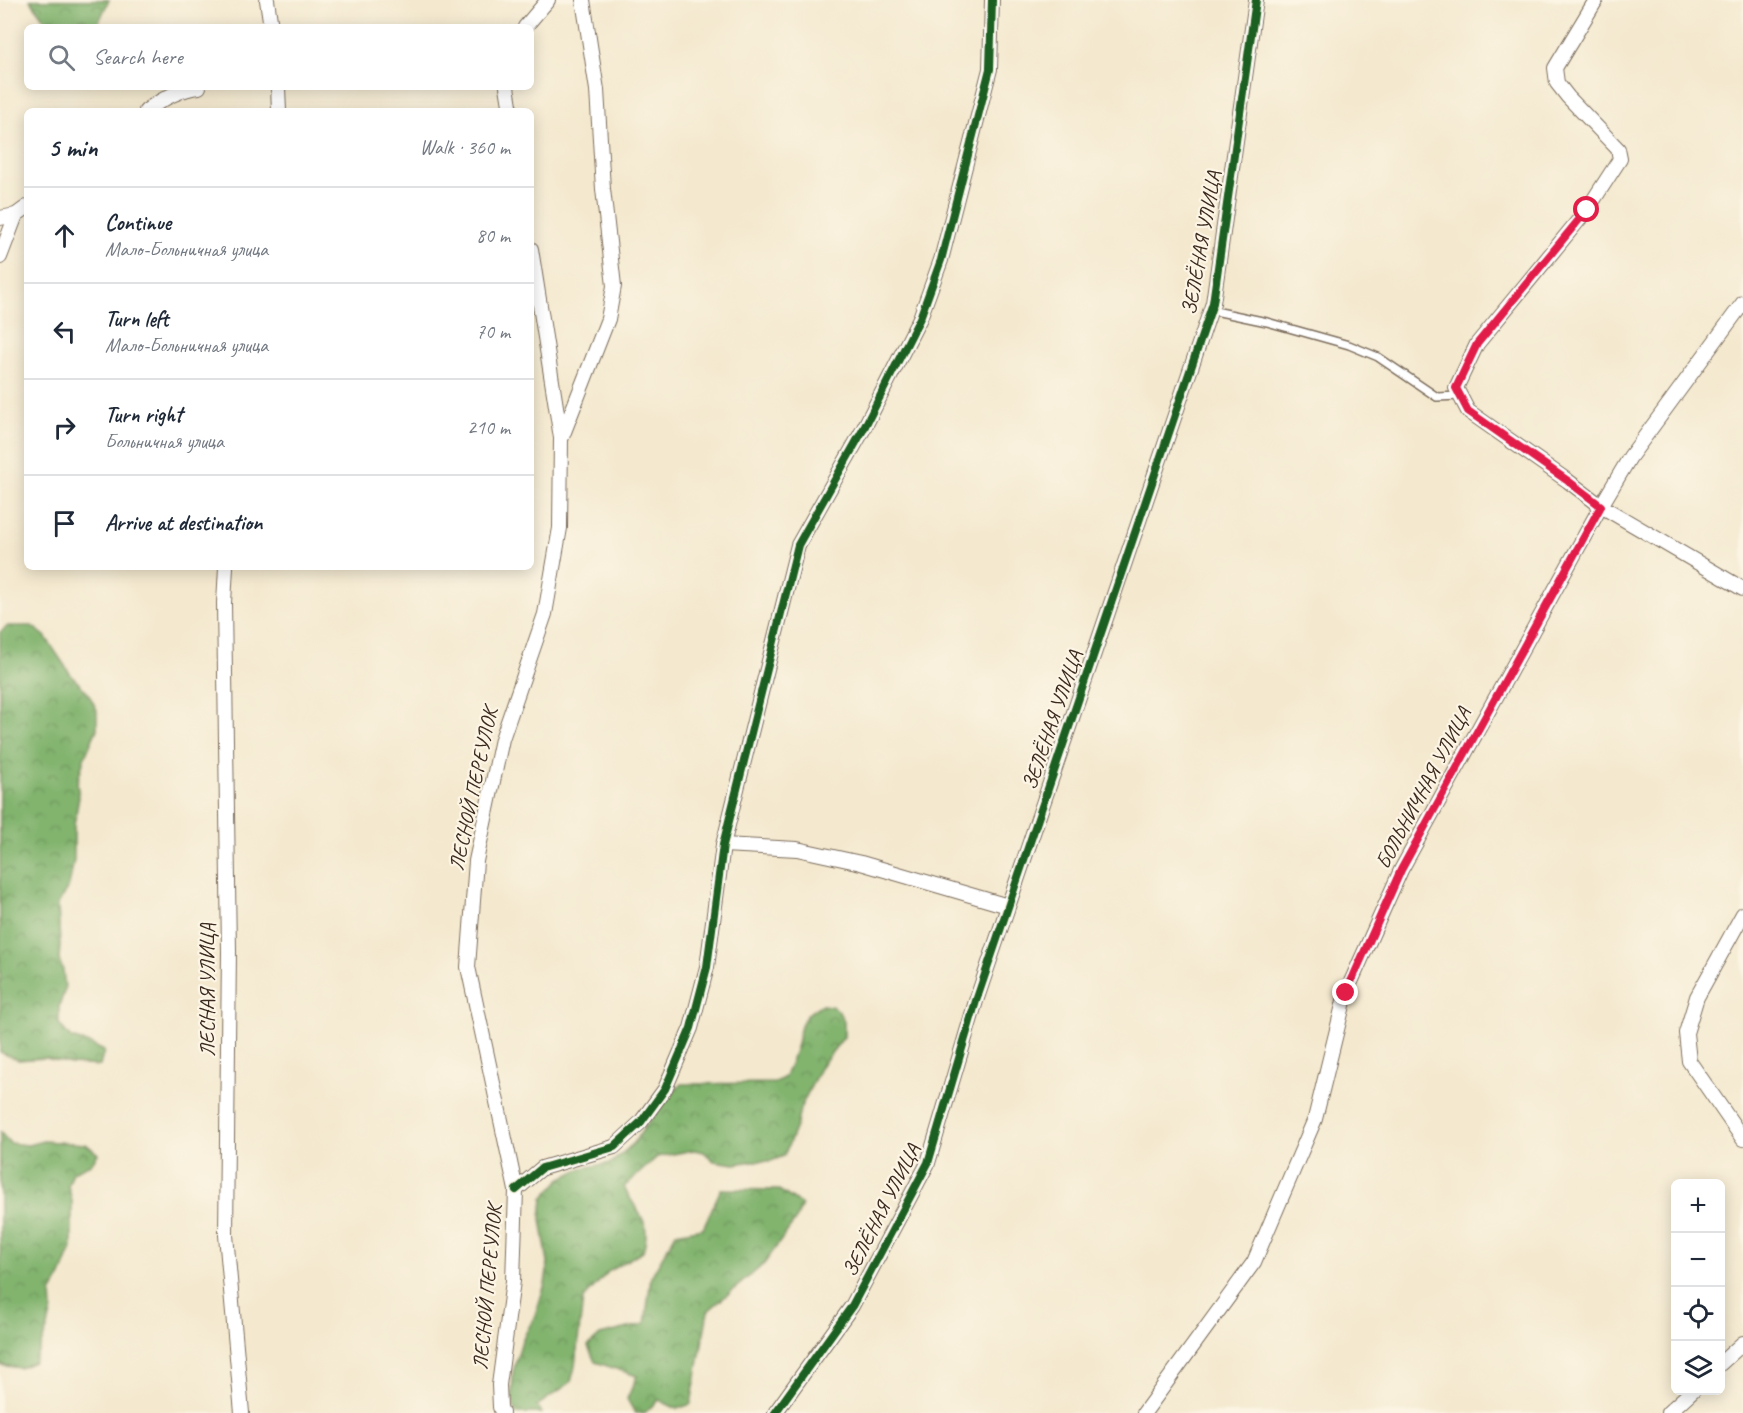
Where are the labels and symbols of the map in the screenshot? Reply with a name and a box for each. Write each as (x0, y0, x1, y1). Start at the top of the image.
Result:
street label: ЗЕЛЁНАЯ УЛИЦА (1176, 169, 1226, 317)
route start (1573, 196, 1599, 222)
street label: ЗЕЛЁНАЯ УЛИЦА (1016, 647, 1088, 793)
street label: ЛЕСНОЙ ПЕРЕУЛОК (443, 701, 504, 873)
street label: БОЛЬНИЧНАЯ УЛИЦА (1369, 702, 1477, 873)
street label: ЛЕСНАЯ УЛИЦА (194, 923, 220, 1057)
route end (1332, 979, 1358, 1005)
street label: ЗЕЛЁНАЯ УЛИЦА (836, 1139, 926, 1281)
street label: ЛЕСНОЙ ПЕРЕУЛОК (467, 1199, 508, 1371)

